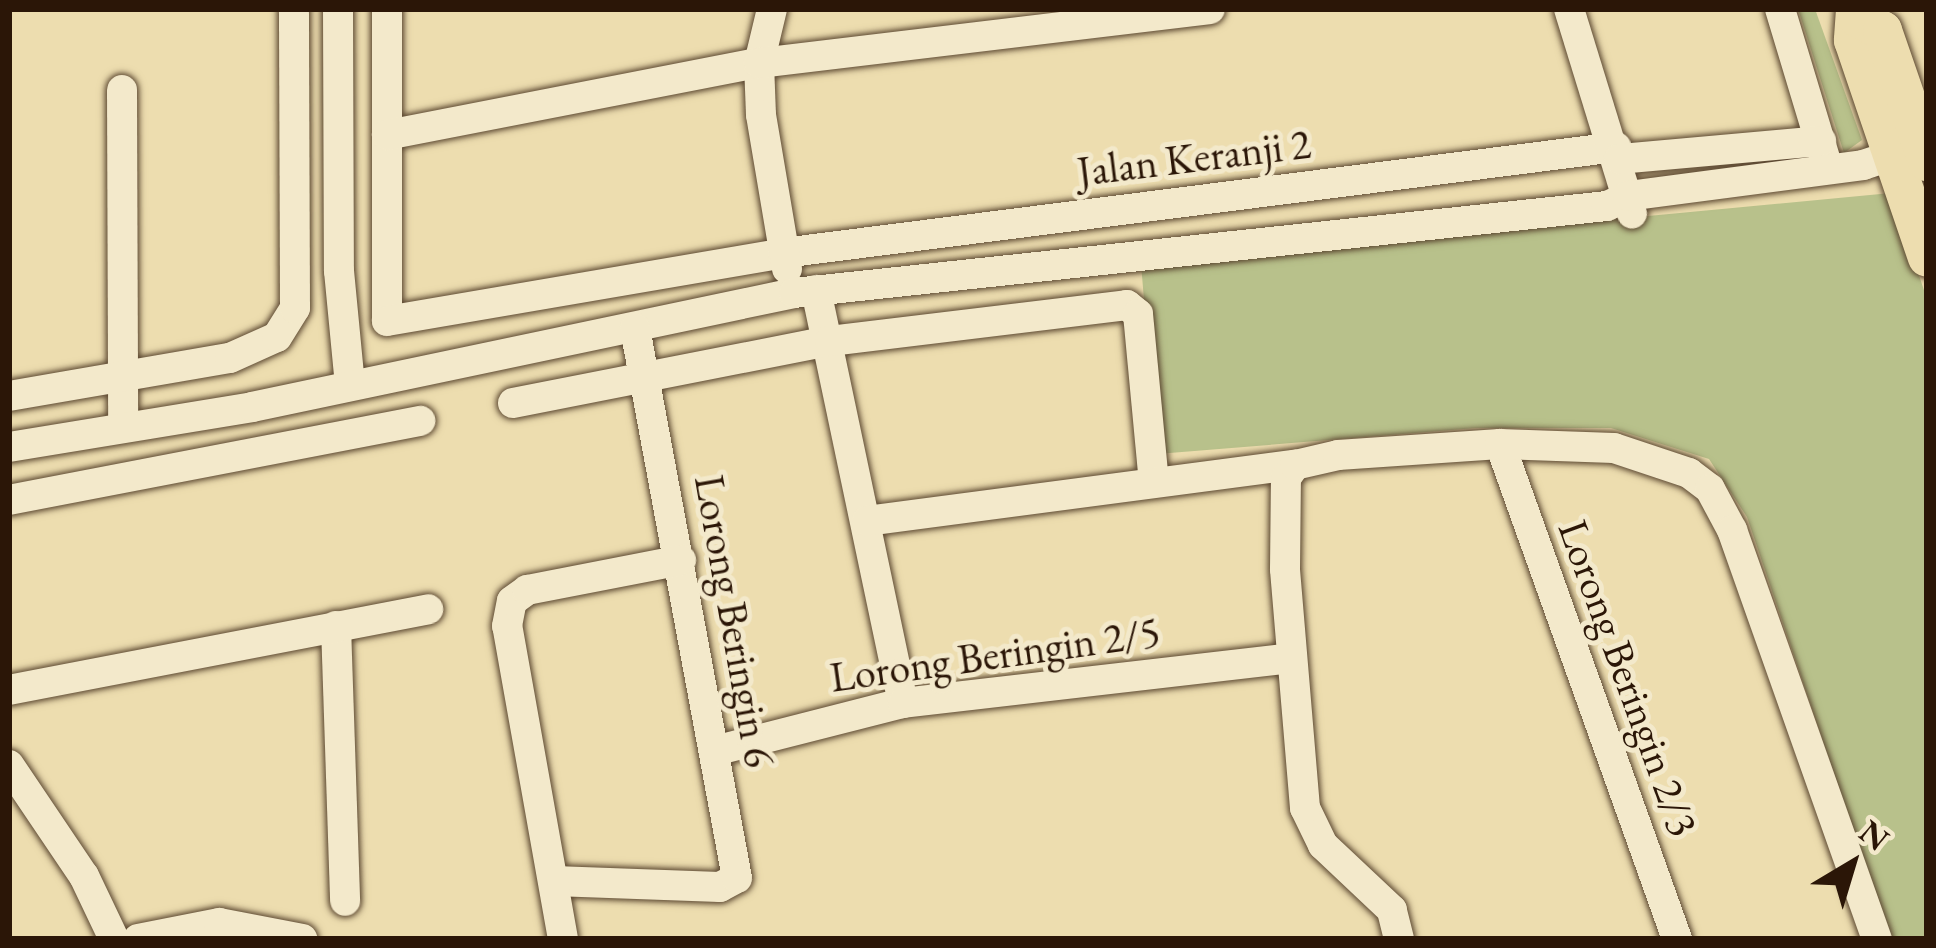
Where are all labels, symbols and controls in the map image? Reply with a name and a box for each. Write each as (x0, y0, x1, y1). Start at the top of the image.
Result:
street label: Jalan Keranji 2 (1074, 119, 1314, 197)
street label: Lorong Beringin 6 (683, 471, 785, 771)
street label: Lorong Beringin 2/3 (1547, 513, 1709, 843)
street label: Lorong Beringin 2/5 (827, 607, 1163, 703)
north arrow (1792, 804, 1912, 924)
text: N (1851, 810, 1898, 860)

